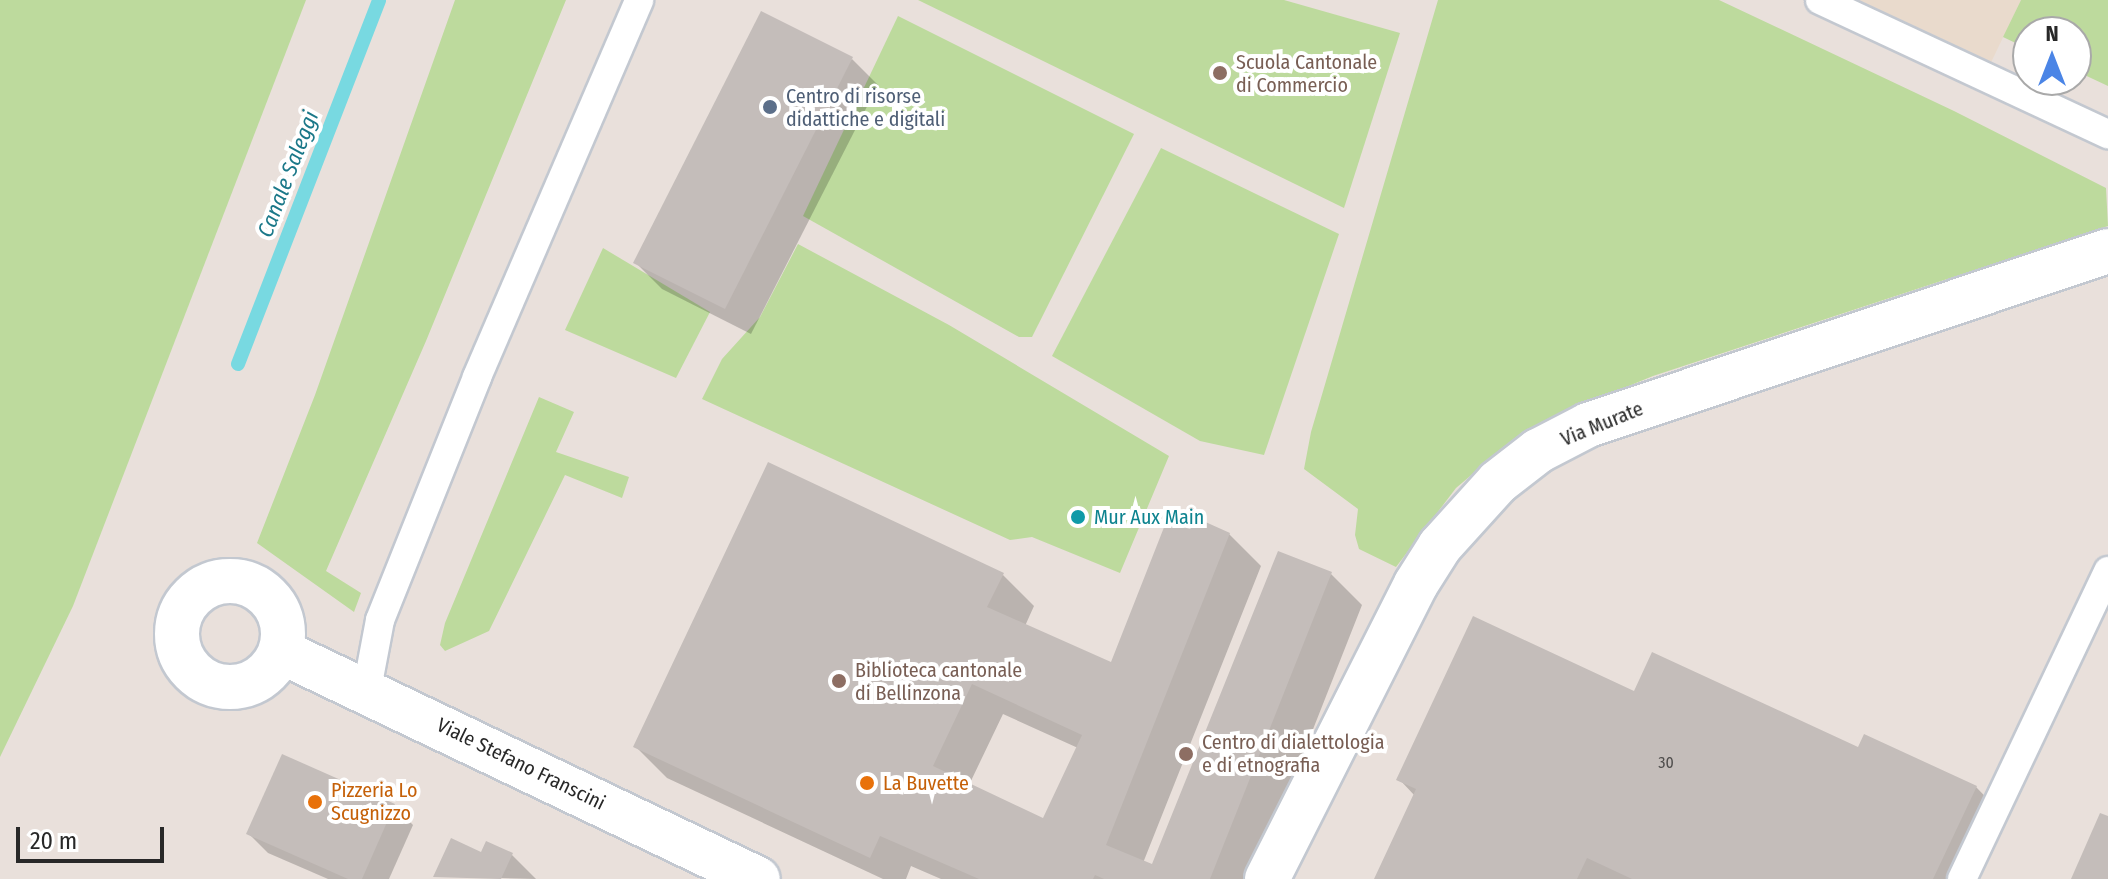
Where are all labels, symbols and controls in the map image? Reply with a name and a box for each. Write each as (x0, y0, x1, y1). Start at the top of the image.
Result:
north arrow (2012, 16, 2092, 96)
text: N (2045, 20, 2059, 47)
place label: Scuola Cantonale di Commercio (1236, 50, 1377, 97)
marker: Scuola Cantonale di Commercio (1211, 64, 1229, 82)
place label: Centro di risorse didattiche e digitali (786, 84, 945, 131)
marker: Centro di risorse didattiche e digitali (761, 98, 779, 116)
water label: Canale Saleggi (252, 107, 324, 241)
street label: Via Murate (1557, 397, 1647, 451)
place label: Mur Aux Main (1094, 505, 1204, 529)
marker: Mur Aux Main (1069, 508, 1087, 526)
place label: Biblioteca cantonale di Bellinzona (855, 658, 1022, 705)
marker: Biblioteca cantonale di Bellinzona (830, 672, 848, 690)
street label: Viale Stefano Franscini (433, 713, 609, 815)
place label: Centro di dialettologia e di etnografia (1202, 730, 1384, 777)
marker: Centro di dialettologia e di etnografia (1177, 745, 1195, 763)
house number: 30 (1658, 753, 1674, 773)
place label: La Buvette (883, 771, 969, 795)
marker: La Buvette (858, 774, 876, 792)
place label: Pizzeria Lo Scugnizzo (331, 778, 417, 825)
marker: Pizzeria Lo Scugnizzo (306, 793, 324, 811)
scale bar (20, 811, 168, 861)
text: 20 m (30, 827, 77, 855)

